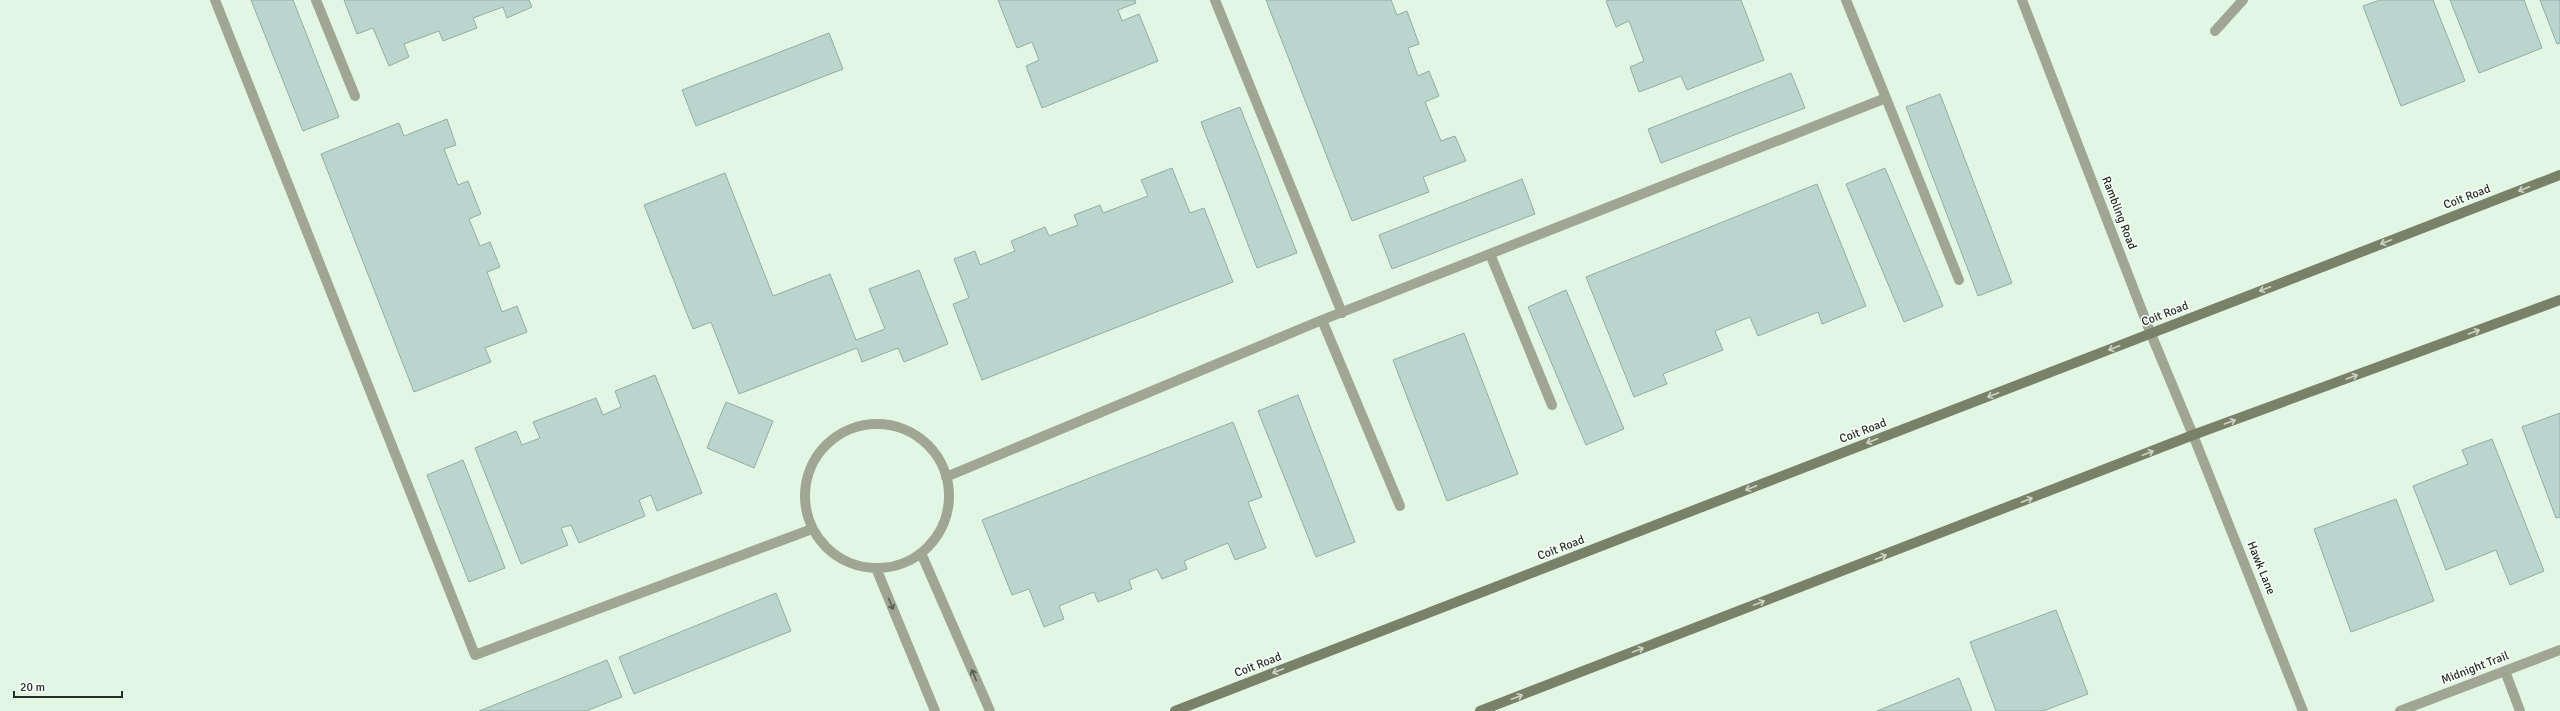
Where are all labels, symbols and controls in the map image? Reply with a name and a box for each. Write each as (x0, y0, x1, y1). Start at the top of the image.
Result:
street label: Rambling Road (2098, 174, 2140, 252)
street label: Coit Road (2441, 181, 2493, 213)
one-way arrow (2518, 186, 2530, 194)
one-way arrow (2381, 239, 2393, 247)
one-way arrow (2260, 286, 2272, 294)
street label: Coit Road (2139, 298, 2191, 330)
one-way arrow (2467, 328, 2480, 335)
one-way arrow (2109, 344, 2121, 352)
one-way arrow (2345, 373, 2358, 380)
one-way arrow (1988, 391, 2000, 399)
street label: Coit Road (1837, 415, 1889, 447)
one-way arrow (2223, 418, 2236, 425)
one-way arrow (1866, 438, 1878, 446)
one-way arrow (2142, 448, 2154, 456)
one-way arrow (1745, 485, 1757, 493)
one-way arrow (2021, 495, 2033, 503)
street label: Coit Road (1535, 532, 1587, 564)
street label: Hawk Lane (2244, 539, 2278, 597)
one-way arrow (1874, 552, 1886, 560)
one-way arrow (888, 597, 895, 609)
one-way arrow (1753, 599, 1765, 607)
one-way arrow (1632, 646, 1644, 654)
street label: Midnight Trail (2439, 648, 2511, 688)
street label: Coit Road (1232, 649, 1284, 681)
one-way arrow (1272, 668, 1284, 675)
one-way arrow (970, 670, 978, 682)
scale bar (14, 673, 122, 699)
text: 20 m (20, 680, 45, 695)
one-way arrow (1510, 692, 1522, 700)

